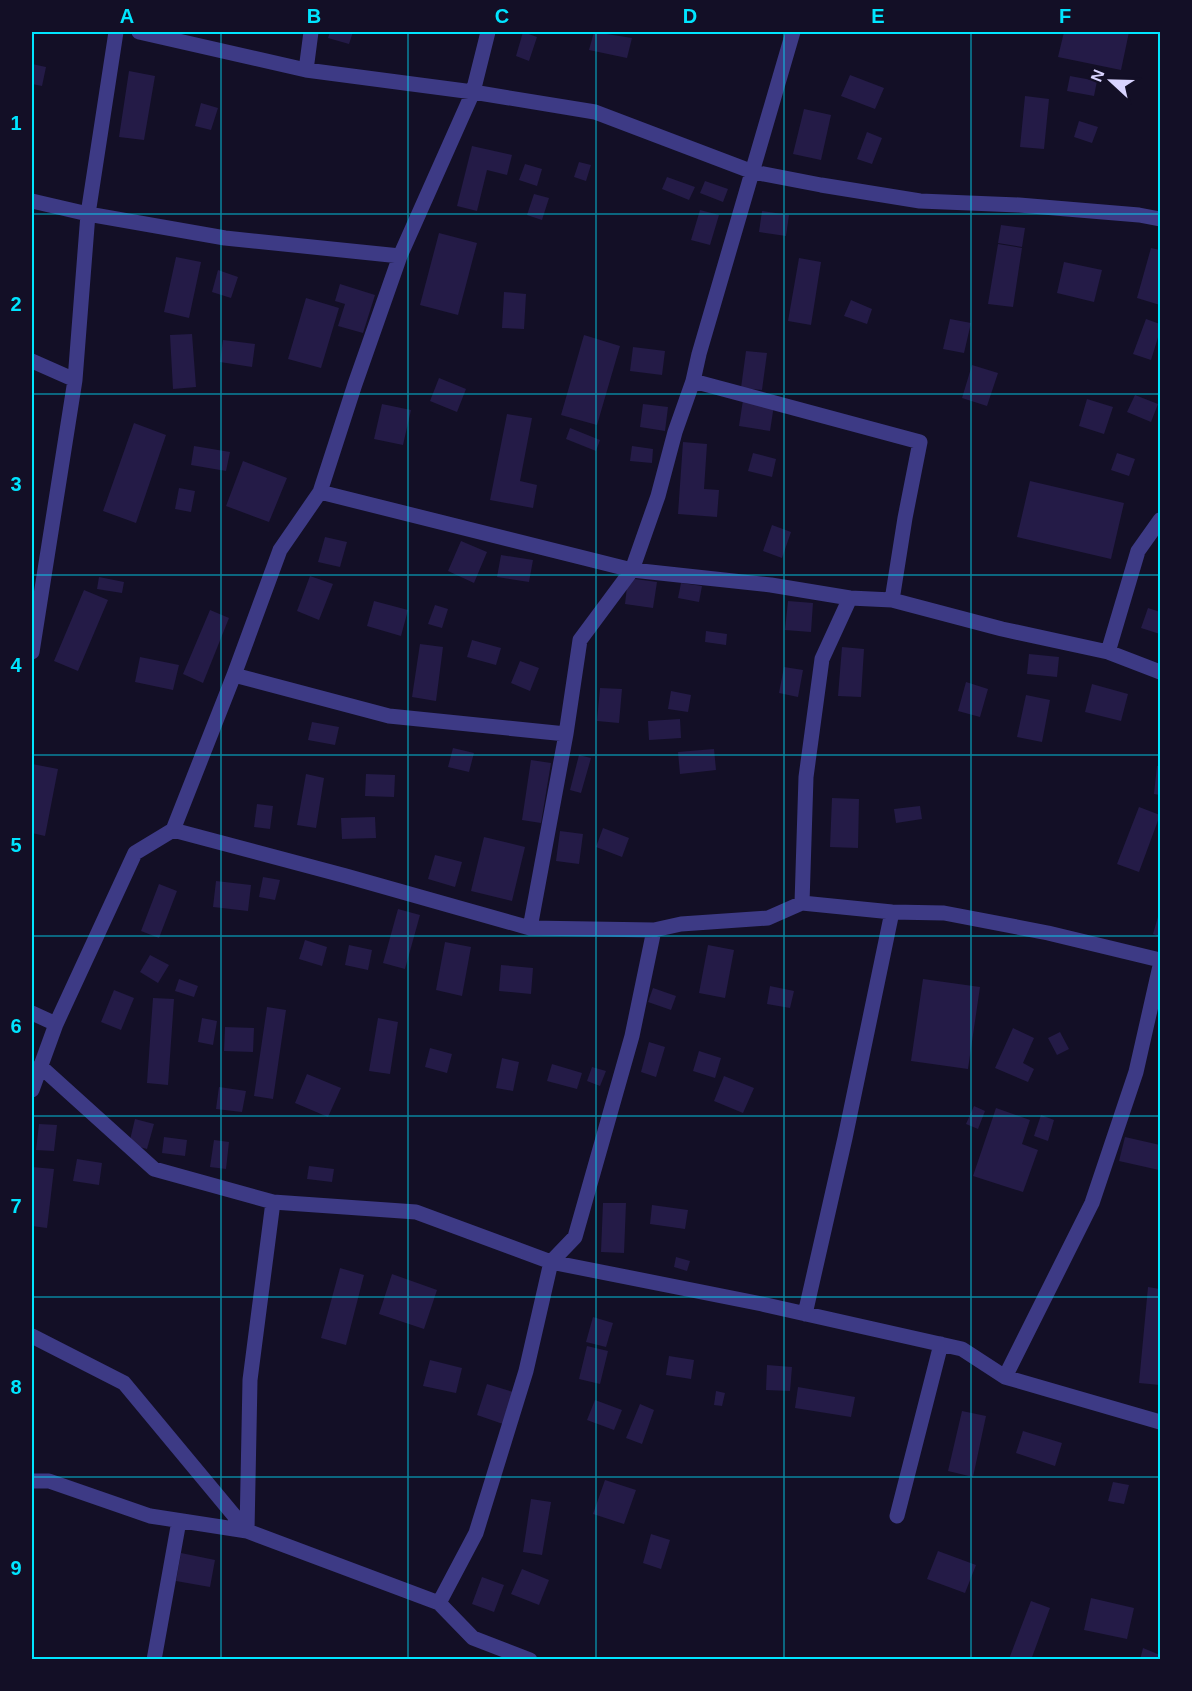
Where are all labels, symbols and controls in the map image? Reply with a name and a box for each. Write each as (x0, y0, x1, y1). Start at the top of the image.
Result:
text: A (120, 5, 134, 27)
text: B (307, 5, 321, 27)
text: C (495, 5, 509, 27)
text: D (683, 5, 697, 27)
text: E (871, 5, 885, 27)
text: F (1059, 5, 1071, 27)
north arrow (1081, 51, 1141, 111)
text: N (1088, 67, 1108, 84)
text: 1 (10, 112, 22, 134)
text: 2 (10, 293, 22, 315)
text: 3 (10, 473, 22, 495)
text: 4 (10, 654, 22, 676)
text: 5 (10, 834, 22, 856)
text: 6 (10, 1015, 22, 1037)
text: 7 (10, 1195, 22, 1217)
text: 8 (10, 1376, 22, 1398)
text: 9 (10, 1557, 22, 1579)

